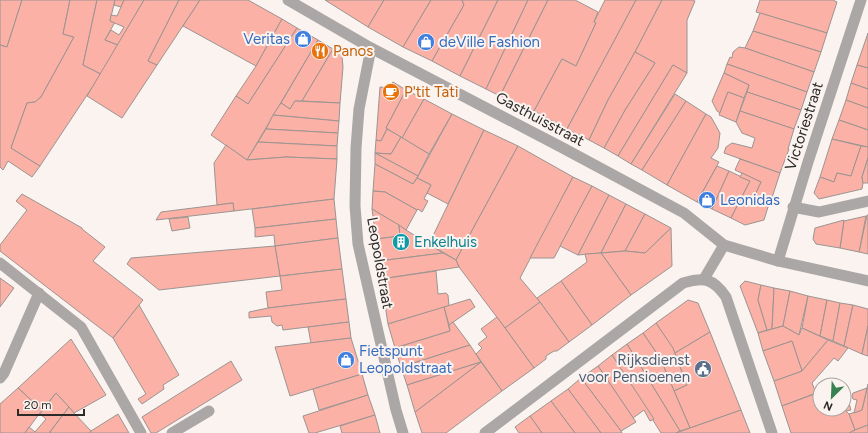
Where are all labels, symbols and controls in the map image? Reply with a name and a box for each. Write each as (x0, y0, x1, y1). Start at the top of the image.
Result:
shop icon: Veritas (293, 29, 313, 49)
place label: Veritas (243, 30, 290, 48)
shop icon: deVille Fashion (416, 32, 436, 52)
place label: deVille Fashion (439, 33, 540, 51)
restaurant icon: Panos (310, 41, 330, 61)
place label: Panos (333, 42, 373, 60)
street label: Victoriestraat (781, 79, 827, 172)
cafe icon: P'tit Tatì (381, 82, 401, 102)
place label: P'tit Tatì (404, 83, 459, 101)
street label: Gasthuisstraat (493, 88, 588, 150)
shop icon: Leonidas (697, 190, 717, 210)
place label: Leonidas (720, 191, 780, 209)
street label: Leopoldstraat (363, 216, 397, 311)
building icon: Enkelhuis (391, 232, 411, 252)
place label: Enkelhuis (414, 233, 477, 251)
place label: Fietspunt Leopoldstraat (359, 342, 452, 377)
shop icon: Fietspunt Leopoldstraat (336, 350, 356, 370)
place label: Rijksdienst voor Pensioenen (579, 351, 690, 386)
public building icon: Rijksdienst voor Pensioenen (693, 359, 713, 379)
north arrow (812, 377, 852, 417)
scale bar (18, 391, 84, 417)
text: 20 m (24, 398, 52, 412)
text: N (822, 398, 835, 413)

